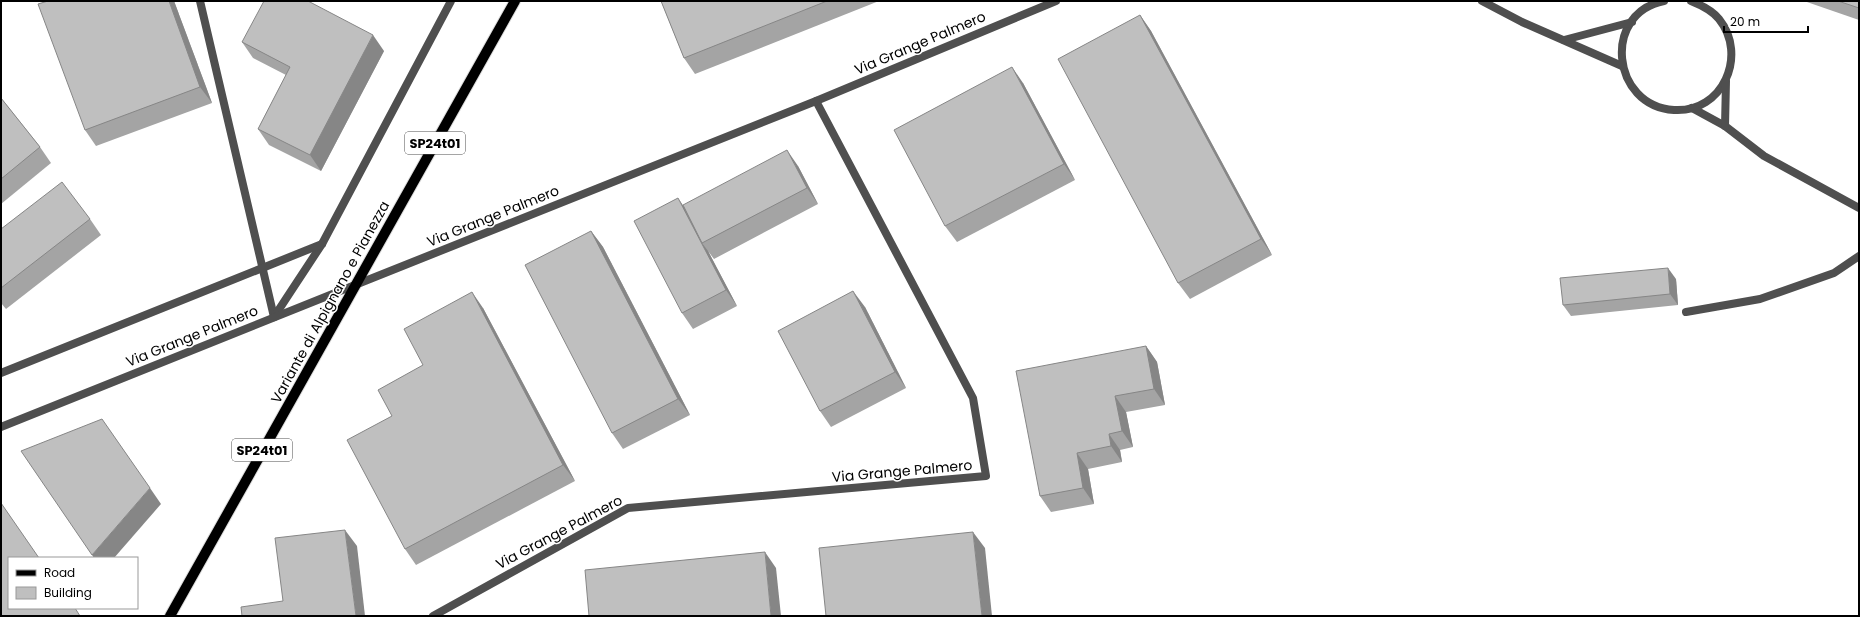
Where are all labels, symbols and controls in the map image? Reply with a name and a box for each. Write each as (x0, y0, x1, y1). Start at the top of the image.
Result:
street label: Via Grange Palmero (851, 6, 989, 80)
scale bar (1724, 8, 1808, 34)
text: 20 m (1730, 13, 1760, 30)
road number: SP24t01 (405, 132, 465, 154)
street label: Via Grange Palmero (424, 180, 562, 252)
street label: Variante di Alpignano e Pianezza (266, 197, 394, 407)
street label: Via Grange Palmero (123, 300, 261, 372)
road number: SP24t01 (232, 439, 292, 461)
street label: Via Grange Palmero (831, 455, 973, 487)
street label: Via Grange Palmero (492, 490, 626, 574)
legend (8, 557, 138, 609)
text: Road (44, 564, 75, 581)
text: Building (44, 584, 92, 601)

